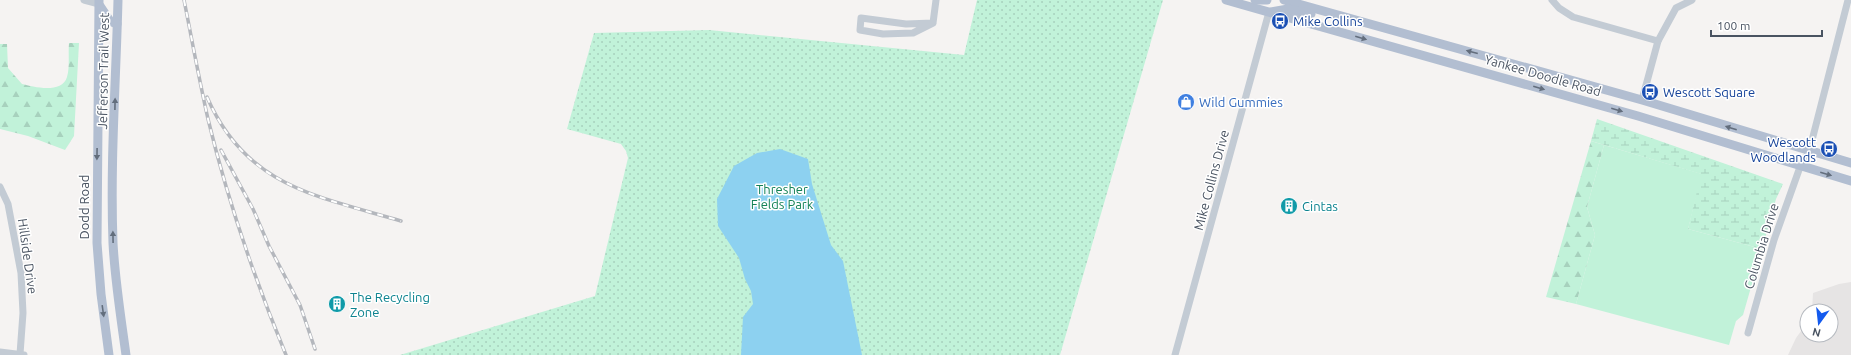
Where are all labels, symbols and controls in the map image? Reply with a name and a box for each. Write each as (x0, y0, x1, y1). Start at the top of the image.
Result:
bus stop icon: Mike Collins (1270, 11, 1290, 31)
street label: Jefferson Trail West (95, 12, 111, 130)
scale bar (1711, 12, 1822, 38)
place label: Mike Collins (1293, 14, 1363, 28)
text: 100 m (1717, 19, 1750, 32)
one-way arrow (1354, 35, 1367, 41)
one-way arrow (1466, 49, 1478, 55)
street label: Yankee Doodle Road (1483, 52, 1603, 98)
bus stop icon: Wescott Square (1640, 82, 1660, 102)
one-way arrow (1534, 85, 1546, 91)
place label: Wescott Square (1663, 85, 1755, 99)
shop icon: Wild Gummies (1176, 92, 1196, 112)
place label: Wild Gummies (1199, 95, 1283, 109)
one-way arrow (112, 98, 119, 110)
one-way arrow (1610, 107, 1623, 113)
one-way arrow (1725, 125, 1737, 131)
street label: Mike Collins Drive (1191, 128, 1231, 232)
place label: Wescott Woodlands (1751, 135, 1816, 164)
bus stop icon: Wescott Woodlands (1819, 139, 1839, 159)
one-way arrow (94, 148, 100, 161)
one-way arrow (1820, 171, 1832, 177)
street label: Dodd Road (77, 175, 91, 239)
park label: Thresher Fields Park (751, 182, 814, 211)
building icon: Cintas (1279, 196, 1299, 216)
place label: Cintas (1302, 199, 1338, 213)
street label: Columbia Drive (1741, 202, 1781, 290)
street label: Hillside Drive (16, 217, 40, 295)
one-way arrow (110, 230, 116, 243)
place label: The Recycling Zone (350, 290, 430, 319)
building icon: The Recycling Zone (327, 294, 347, 314)
north arrow (1799, 303, 1839, 343)
one-way arrow (100, 305, 106, 317)
text: N (1811, 326, 1822, 340)

